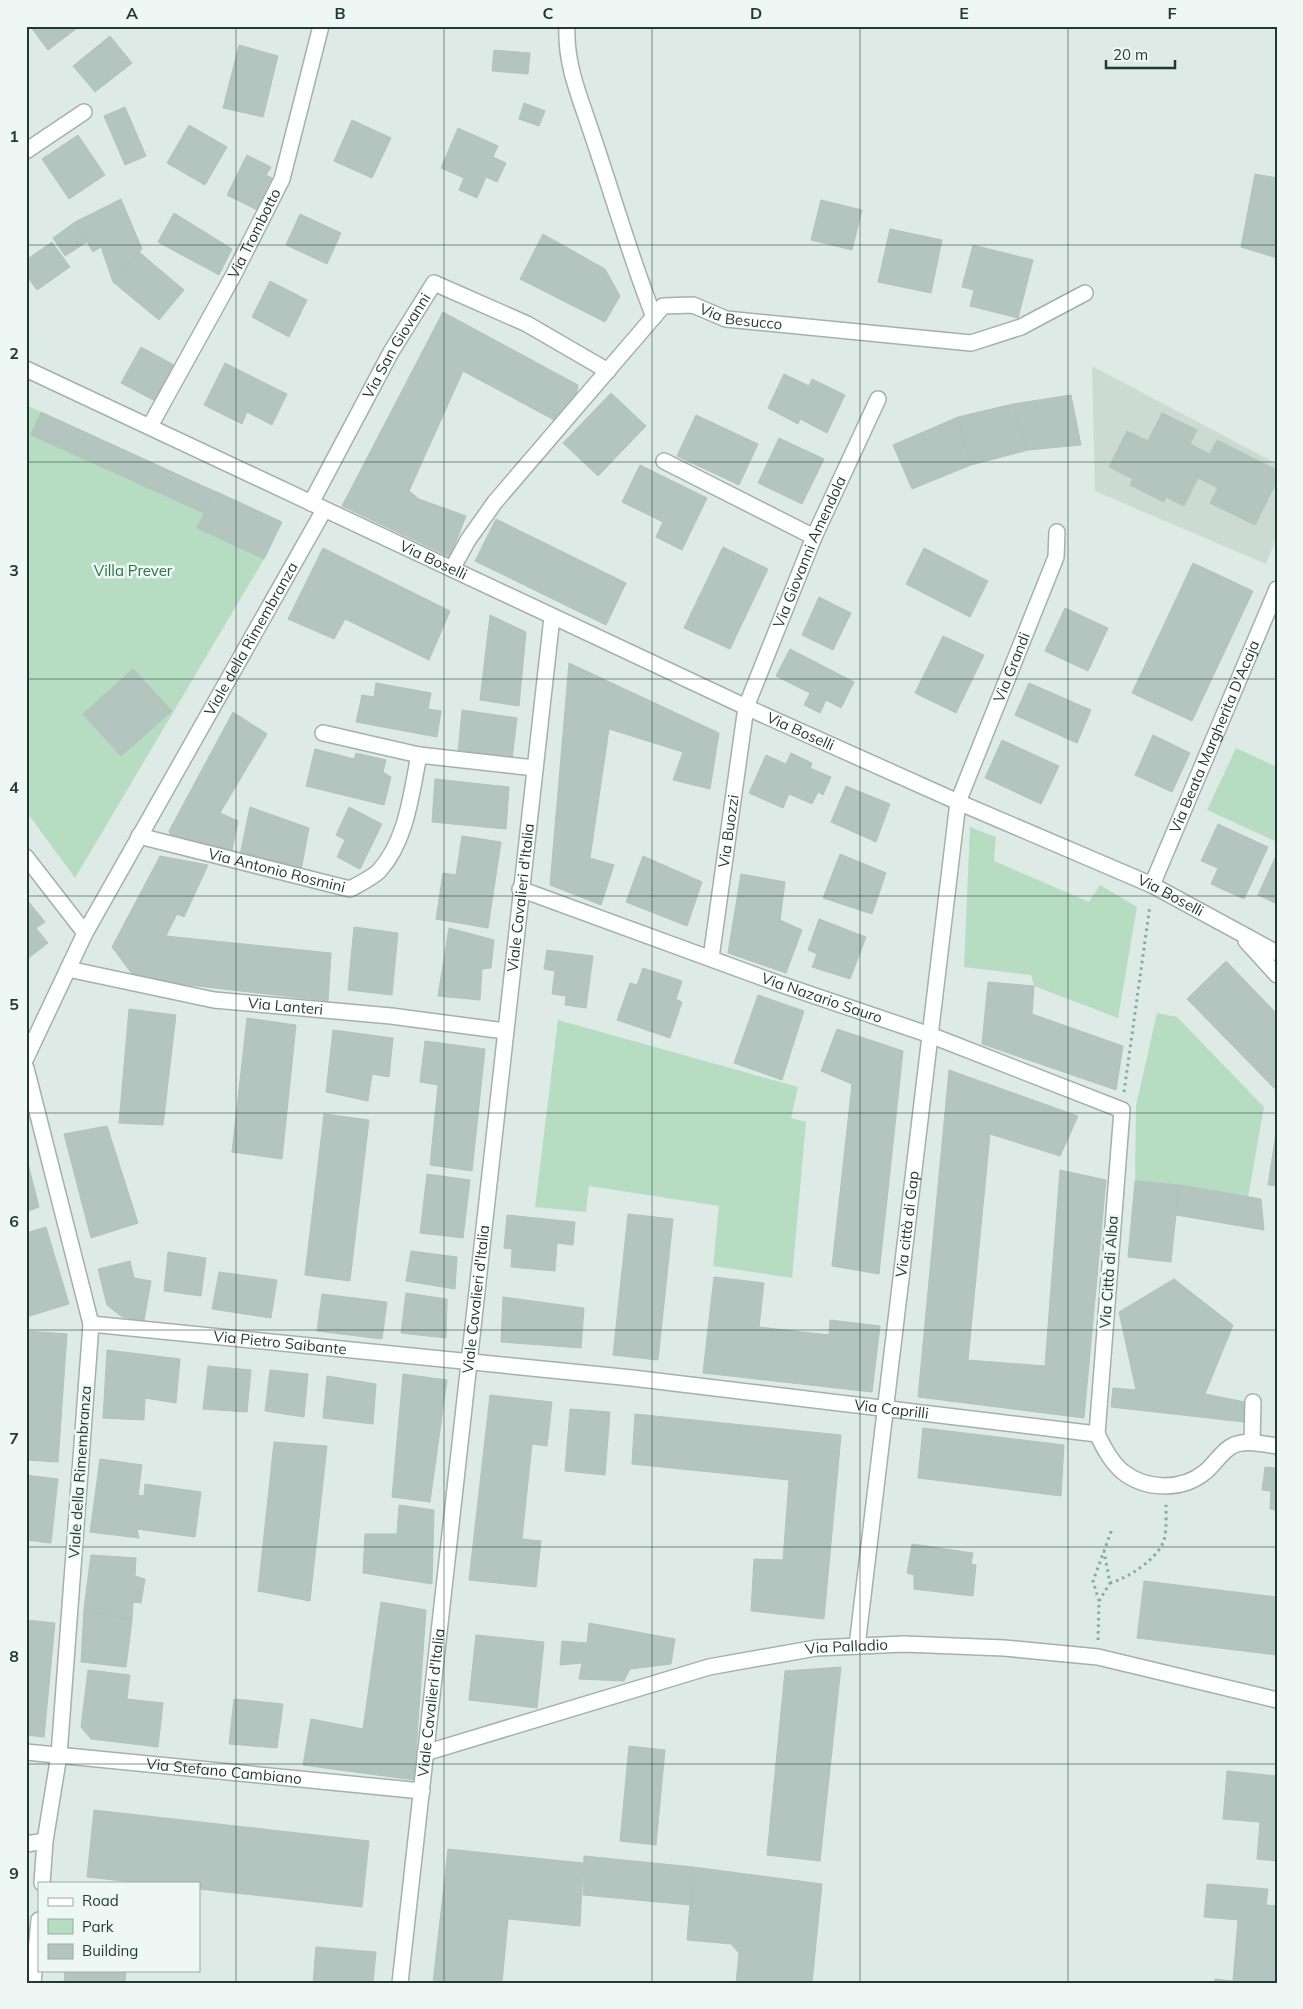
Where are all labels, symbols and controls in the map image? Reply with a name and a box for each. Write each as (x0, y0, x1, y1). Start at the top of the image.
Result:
text: A (126, 3, 138, 23)
text: B (334, 3, 346, 23)
text: C (543, 3, 554, 23)
text: D (750, 3, 762, 23)
text: E (959, 3, 969, 23)
text: F (1167, 3, 1177, 23)
scale bar (1106, 38, 1174, 70)
text: 20 m (1113, 45, 1148, 64)
text: 1 (9, 126, 19, 146)
street label: Via Trombotto (223, 185, 285, 282)
street label: Via San Giovanni (358, 289, 434, 402)
street label: Via Besucco (697, 299, 783, 333)
text: 2 (9, 343, 19, 363)
street label: Via Giovanni Amendola (769, 473, 850, 631)
street label: Via Boselli (397, 536, 470, 584)
street label: Viale della Rimembranza (200, 558, 302, 719)
text: 3 (9, 560, 19, 580)
park label: Villa Prever (94, 561, 173, 580)
street label: Via Grandi (989, 629, 1034, 705)
street label: Via Beata Margherita D'Acaja (1165, 637, 1263, 836)
street label: Via Boselli (764, 708, 837, 754)
text: 4 (9, 777, 19, 797)
street label: Via Buozzi (714, 793, 743, 869)
street label: Viale Cavalieri d'Italia (503, 822, 538, 973)
street label: Via Antonio Rosmini (206, 844, 347, 896)
street label: Via Boselli (1135, 870, 1207, 920)
street label: Via Nazario Sauro (759, 968, 885, 1027)
street label: Via Lanteri (247, 993, 324, 1019)
text: 5 (9, 994, 19, 1014)
street label: Via città di Gap (891, 1170, 923, 1278)
text: 6 (9, 1211, 19, 1231)
street label: Via Città di Alba (1095, 1215, 1122, 1329)
street label: Viale Cavalieri d'Italia (458, 1224, 493, 1375)
street label: Via Pietro Saibante (213, 1326, 348, 1358)
street label: Viale della Rimembranza (64, 1385, 95, 1559)
street label: Via Caprilli (853, 1395, 930, 1423)
text: 7 (9, 1428, 19, 1448)
street label: Viale Cavalieri d'Italia (413, 1627, 448, 1778)
street label: Via Palladio (804, 1635, 888, 1659)
text: 8 (9, 1646, 19, 1666)
street label: Via Stefano Cambiano (145, 1754, 303, 1788)
text: 9 (9, 1863, 19, 1883)
legend (38, 1882, 200, 1972)
text: Road (82, 1891, 119, 1910)
text: Park (82, 1917, 114, 1936)
text: Building (82, 1941, 138, 1960)

